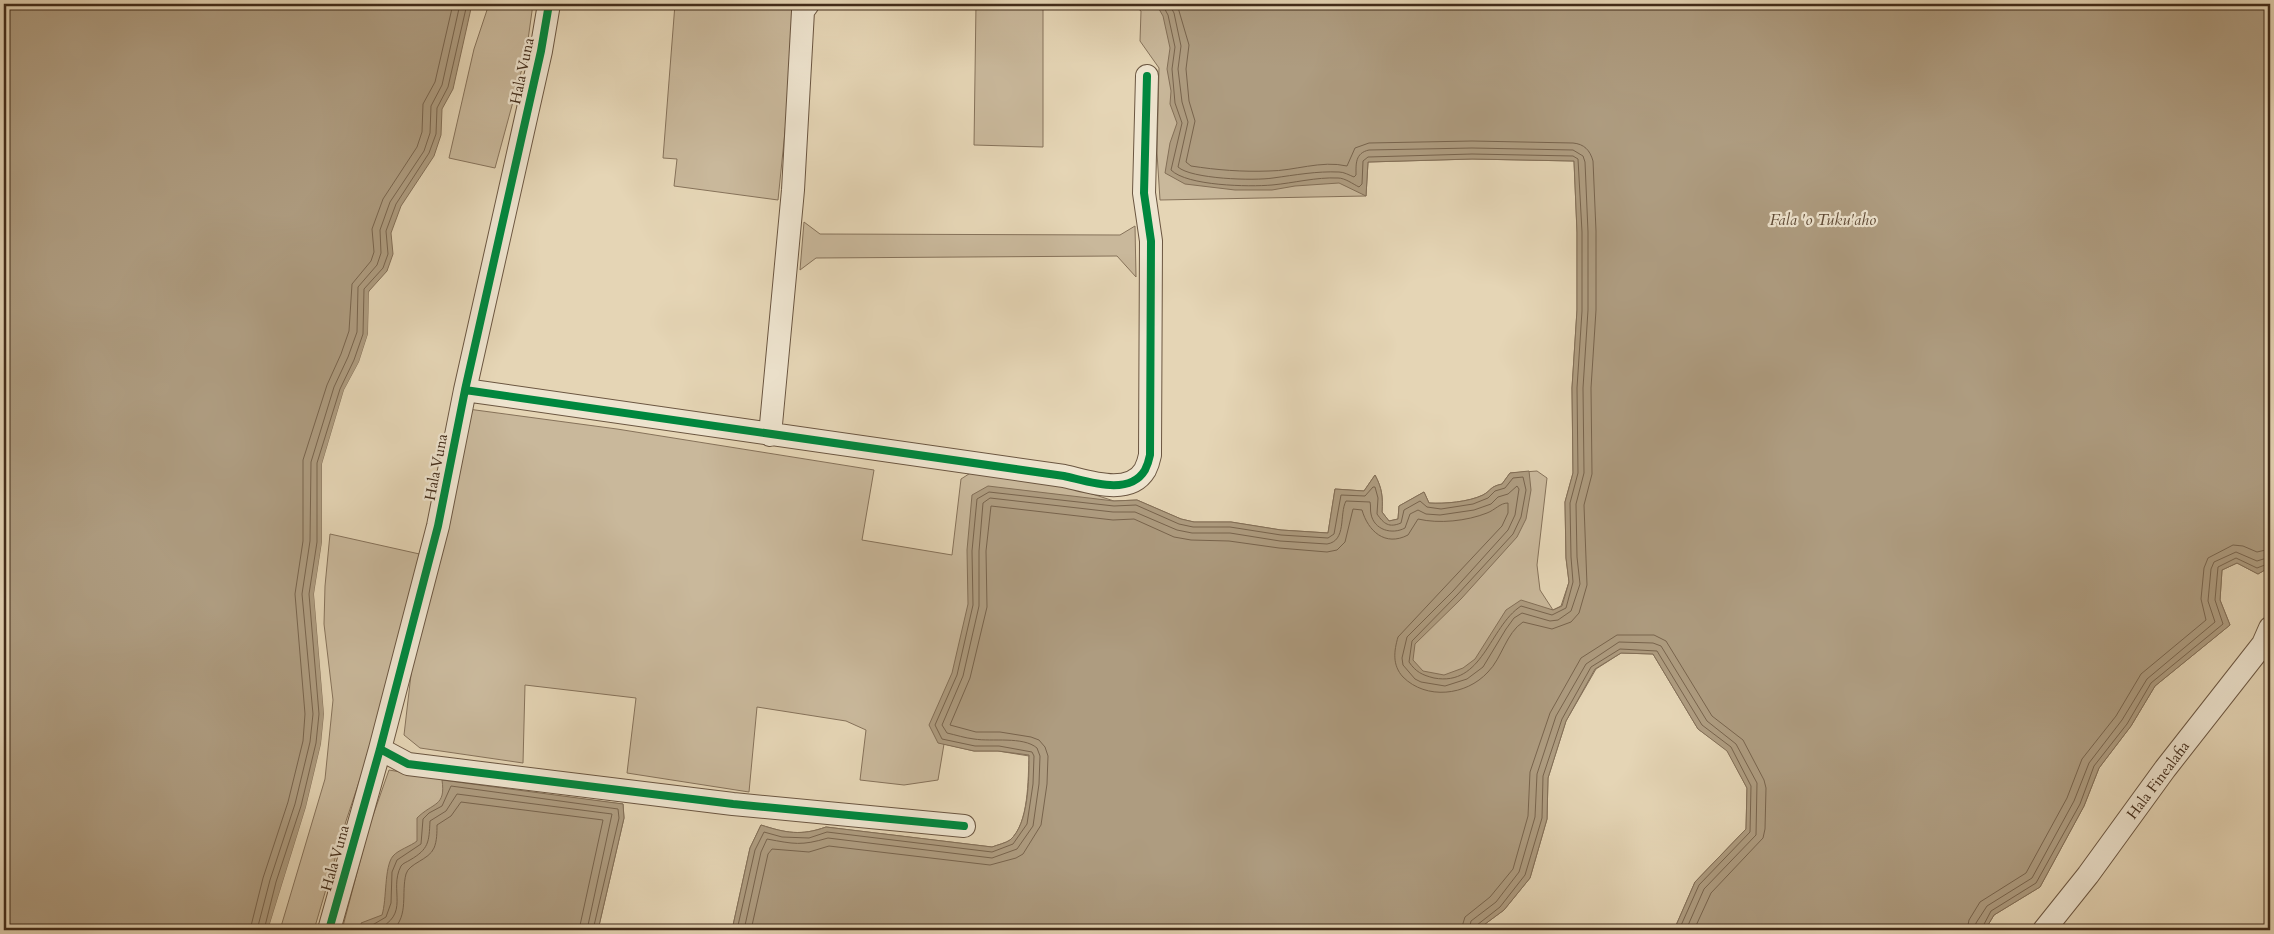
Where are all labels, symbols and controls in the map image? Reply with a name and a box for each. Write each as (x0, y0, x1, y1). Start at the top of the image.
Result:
street label: Hala Vuna (505, 35, 539, 106)
water label: Fala 'o Tuku'aho (1770, 209, 1877, 231)
street label: Hala Vuna (420, 431, 452, 502)
street label: Hala Finealafia (2122, 736, 2194, 823)
street label: Hala Vuna (316, 822, 354, 893)

